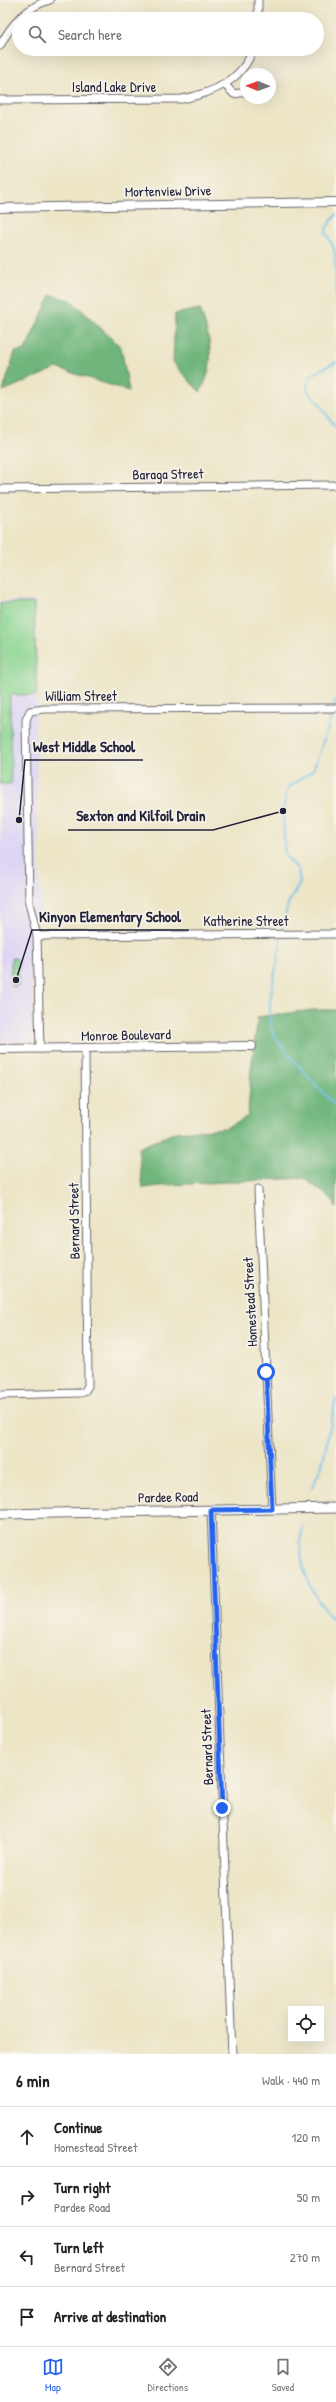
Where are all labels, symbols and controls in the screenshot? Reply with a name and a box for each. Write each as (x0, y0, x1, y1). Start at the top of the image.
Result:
search box (12, 12, 324, 56)
icon: search (26, 23, 48, 45)
text: Search here (58, 24, 122, 45)
north arrow (240, 68, 276, 104)
street label: Island Lake Drive (72, 77, 157, 96)
street label: Mortenview Drive (125, 180, 212, 201)
street label: Baraga Street (132, 463, 204, 485)
street label: William Street (45, 686, 117, 705)
callout: West Middle School (25, 733, 143, 760)
text: West Middle School (33, 736, 136, 757)
callout: Sexton and Kilfoil Drain (68, 803, 213, 830)
text: Sexton and Kilfoil Drain (76, 805, 206, 826)
callout: Kinyon Elementary School (32, 903, 189, 930)
text: Kinyon Elementary School (39, 906, 182, 928)
street label: Katherine Street (203, 911, 289, 930)
street label: Monroe Boulevard (81, 1024, 172, 1045)
street label: Bernard Street (63, 1182, 84, 1259)
street label: Homestead Street (238, 1256, 261, 1347)
route start (257, 1363, 275, 1381)
street label: Pardee Road (138, 1486, 199, 1507)
street label: Bernard Street (196, 1708, 217, 1786)
route end (213, 1799, 231, 1817)
map controls (288, 2006, 324, 2042)
button: locate (288, 2006, 324, 2042)
text: 6 min (16, 2069, 50, 2092)
text: Walk · 440 m (262, 2071, 320, 2089)
text: Continue (54, 2117, 102, 2138)
icon: ahead (16, 2126, 38, 2148)
text: 120 m (292, 2128, 320, 2146)
text: Homestead Street (54, 2138, 137, 2156)
text: Turn right (54, 2177, 110, 2198)
icon: right (16, 2186, 38, 2208)
text: 50 m (297, 2188, 320, 2206)
text: Pardee Road (54, 2198, 110, 2216)
text: Turn left (54, 2237, 104, 2258)
icon: left (16, 2246, 38, 2268)
text: 270 m (290, 2248, 320, 2266)
text: Bernard Street (54, 2258, 125, 2276)
icon: arrive (16, 2306, 38, 2328)
text: Arrive at destination (54, 2306, 166, 2327)
tab: Map (42, 2356, 64, 2394)
tab: Directions (148, 2356, 188, 2394)
tab: Saved (272, 2356, 294, 2394)

